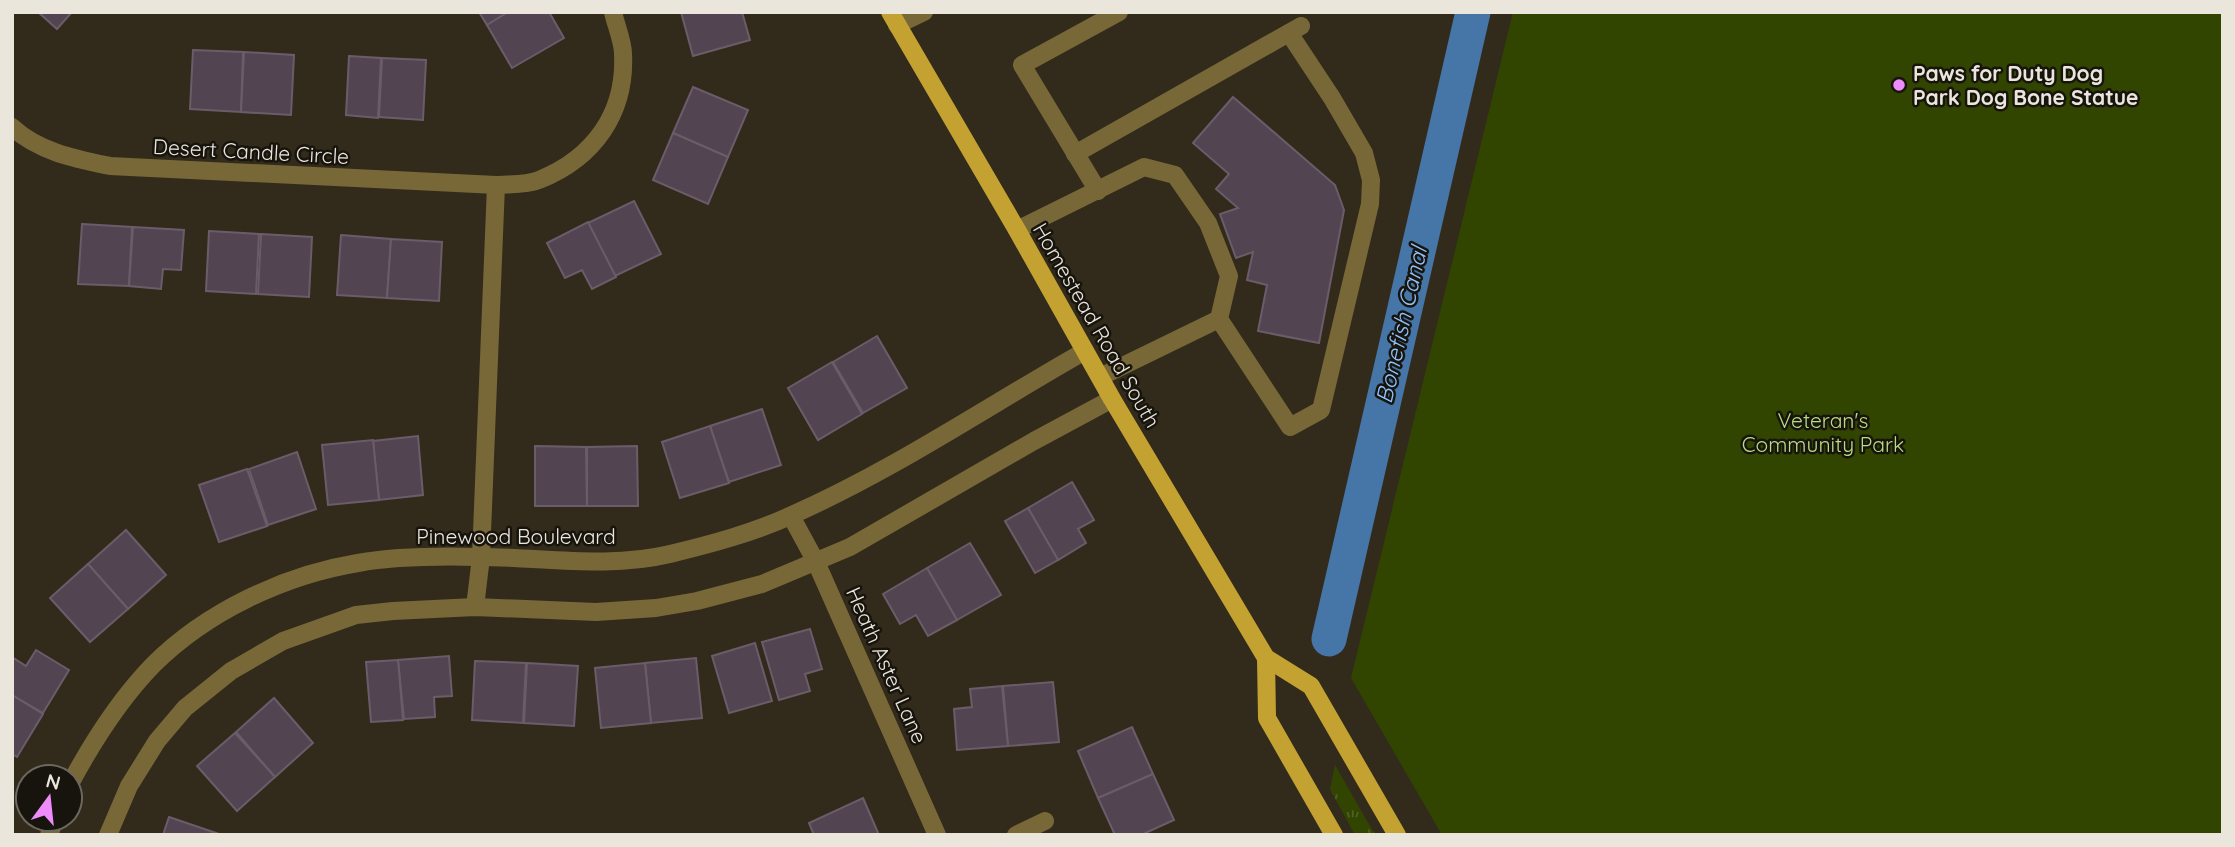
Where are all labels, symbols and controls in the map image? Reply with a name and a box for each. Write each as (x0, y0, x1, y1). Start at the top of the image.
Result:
place label: Paws for Duty Dog Park Dog Bone Statue (1913, 60, 2139, 110)
marker: Paws for Duty Dog Park Dog Bone Statue (1891, 77, 1907, 93)
street label: Desert Candle Circle (152, 133, 350, 169)
street label: Homestead Road South (1028, 218, 1166, 432)
water label: Bonefish Canal (1369, 241, 1434, 406)
park label: Veteran's Community Park (1742, 407, 1904, 457)
street label: Pinewood Boulevard (416, 523, 616, 549)
street label: Heath Aster Lane (841, 583, 933, 747)
north arrow (14, 763, 84, 833)
text: N (44, 768, 63, 795)

